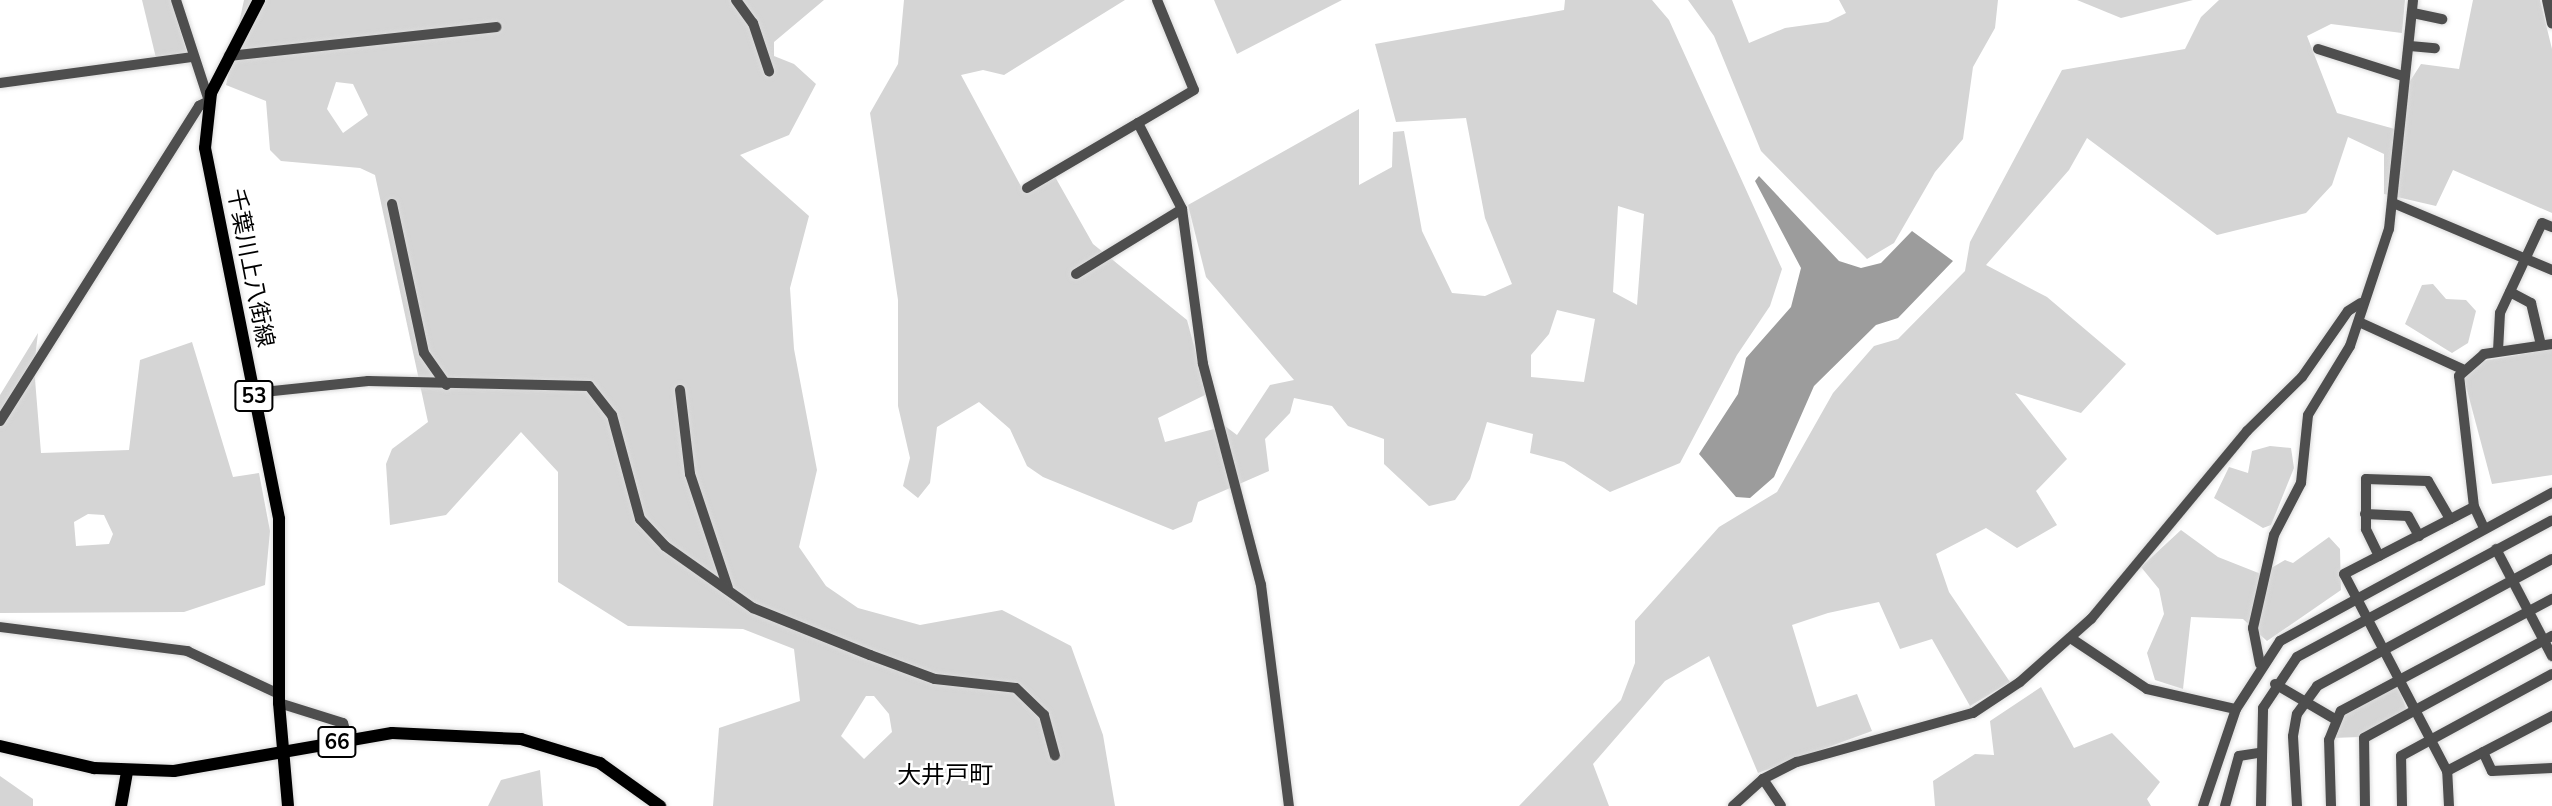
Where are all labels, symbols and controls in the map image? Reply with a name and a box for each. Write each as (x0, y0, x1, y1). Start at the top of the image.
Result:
street label: 千葉川上八街線 (221, 186, 279, 350)
road number: 53 (233, 378, 275, 414)
road number: 66 (316, 724, 358, 760)
district label: 大井戸町 (897, 762, 993, 790)

